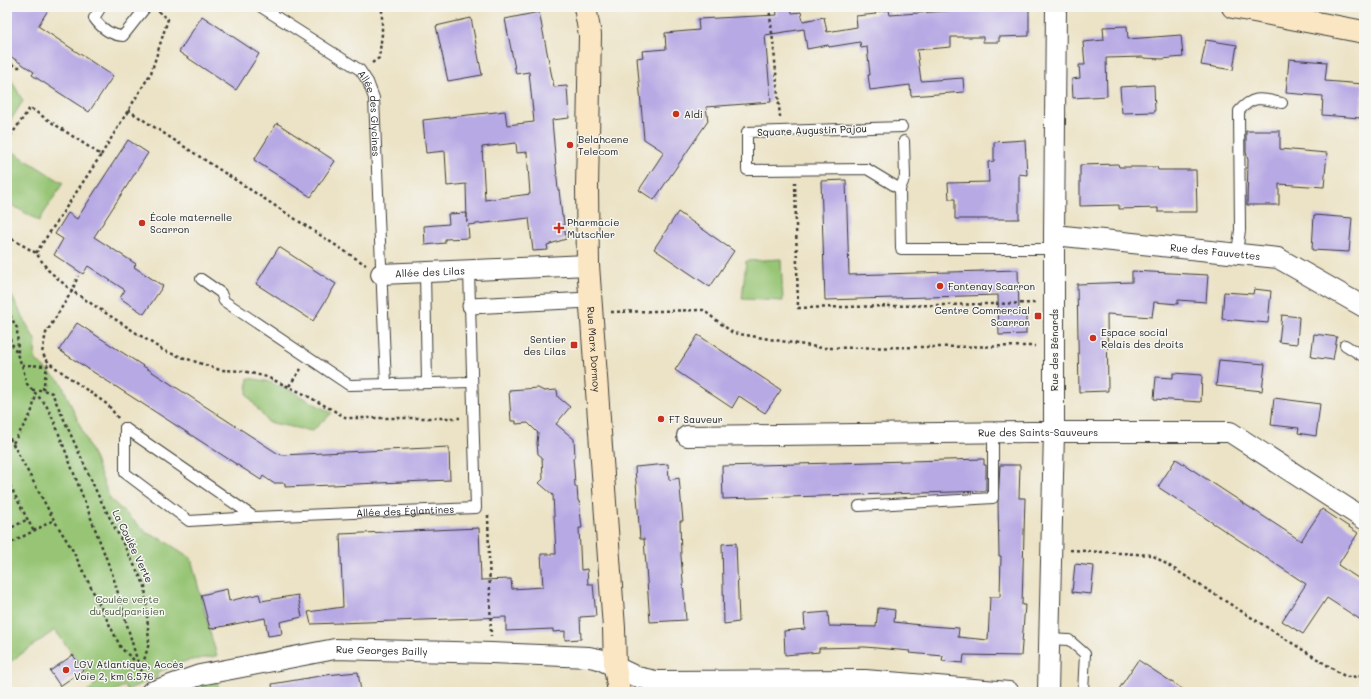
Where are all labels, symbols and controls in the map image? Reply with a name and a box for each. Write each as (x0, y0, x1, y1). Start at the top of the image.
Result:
street label: Allée des Glycines (355, 67, 383, 157)
place label: Aldi (684, 107, 703, 121)
marker: Aldi (671, 109, 681, 119)
street label: Square Augustin Pajou (757, 121, 867, 139)
place label: Belahcene Telecom (578, 132, 629, 158)
marker: Belahcene Telecom (565, 140, 575, 150)
place label: École maternelle Scarron (150, 210, 232, 236)
place label: Pharmacie Mutschler (567, 215, 619, 241)
marker: École maternelle Scarron (137, 218, 147, 228)
marker: Pharmacie Mutschler (554, 223, 564, 233)
street label: Rue des Fauvettes (1169, 240, 1261, 263)
street label: Allée des Lilas (395, 263, 465, 280)
place label: Fontenay Scarron (948, 279, 1035, 293)
marker: Fontenay Scarron (935, 281, 945, 291)
place label: Centre Commercial Scarron (934, 303, 1030, 329)
street label: Rue Marx Dormoy (584, 306, 604, 393)
street label: Rue des Bénards (1047, 309, 1061, 391)
marker: Centre Commercial Scarron (1033, 311, 1043, 321)
place label: Espace social Relais des droits (1101, 325, 1184, 351)
place label: Sentier des Lilas (523, 332, 566, 358)
marker: Espace social Relais des droits (1088, 333, 1098, 343)
marker: Sentier des Lilas (569, 340, 579, 350)
place label: FT Sauveur (669, 412, 723, 426)
marker: FT Sauveur (656, 414, 666, 424)
street label: Rue des Saints-Sauveurs (978, 425, 1098, 440)
street label: Allée des Églantines (356, 502, 455, 520)
street label: La Coulée Verte (109, 507, 157, 585)
park label: Coulée verte du sud parisien (89, 592, 165, 618)
street label: Rue Georges Bailly (336, 642, 428, 658)
place label: LGV Atlantique, Accès Voie 2, km 6.576 (74, 657, 184, 683)
marker: LGV Atlantique, Accès Voie 2, km 6.576 (61, 665, 71, 675)

